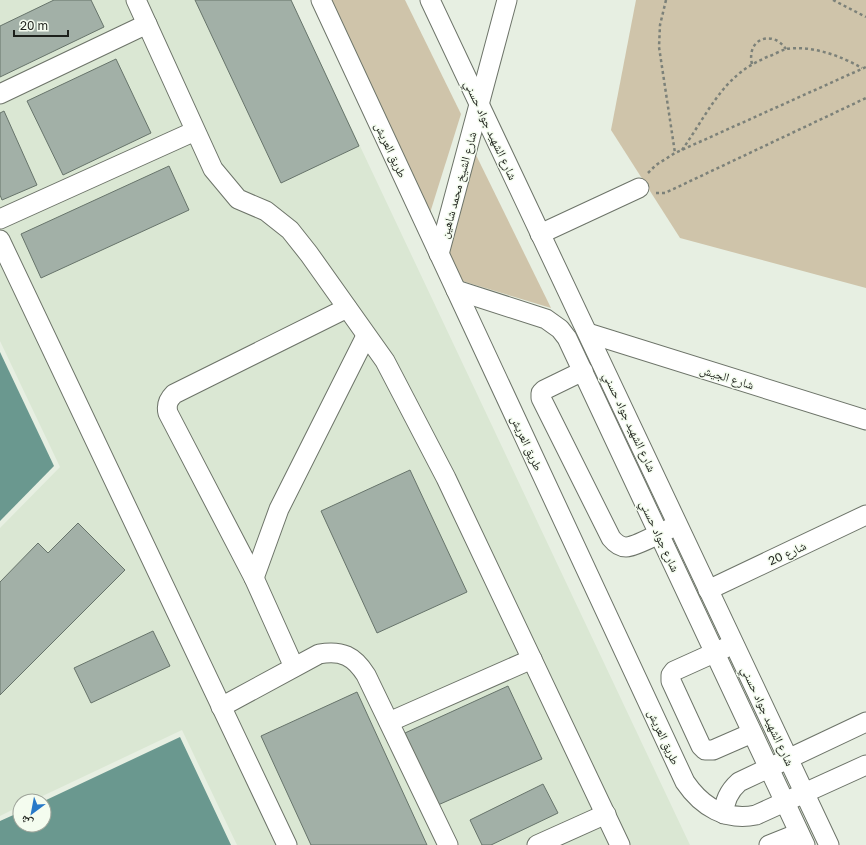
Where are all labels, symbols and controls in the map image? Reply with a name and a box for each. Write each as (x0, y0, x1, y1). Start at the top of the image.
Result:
scale bar (14, 12, 68, 38)
text: 20 m (20, 18, 48, 33)
street label: شارع الشهيد جواد حسني (459, 78, 521, 184)
street label: طريق العريش (372, 120, 410, 180)
street label: شارع الشيخ محمد شاهين (437, 130, 480, 240)
street label: شارع الجيش (698, 362, 756, 393)
street label: شارع الشهيد جواد حسني (598, 370, 660, 476)
street label: طريق العريش (508, 413, 546, 473)
street label: شارع جواد حسني (634, 498, 683, 576)
street label: شارع 20 (766, 538, 809, 569)
street label: شارع الشهيد جواد حسني (736, 664, 798, 770)
street label: طريق العريش (645, 707, 683, 767)
north arrow (12, 793, 52, 833)
text: ش (18, 811, 36, 831)

